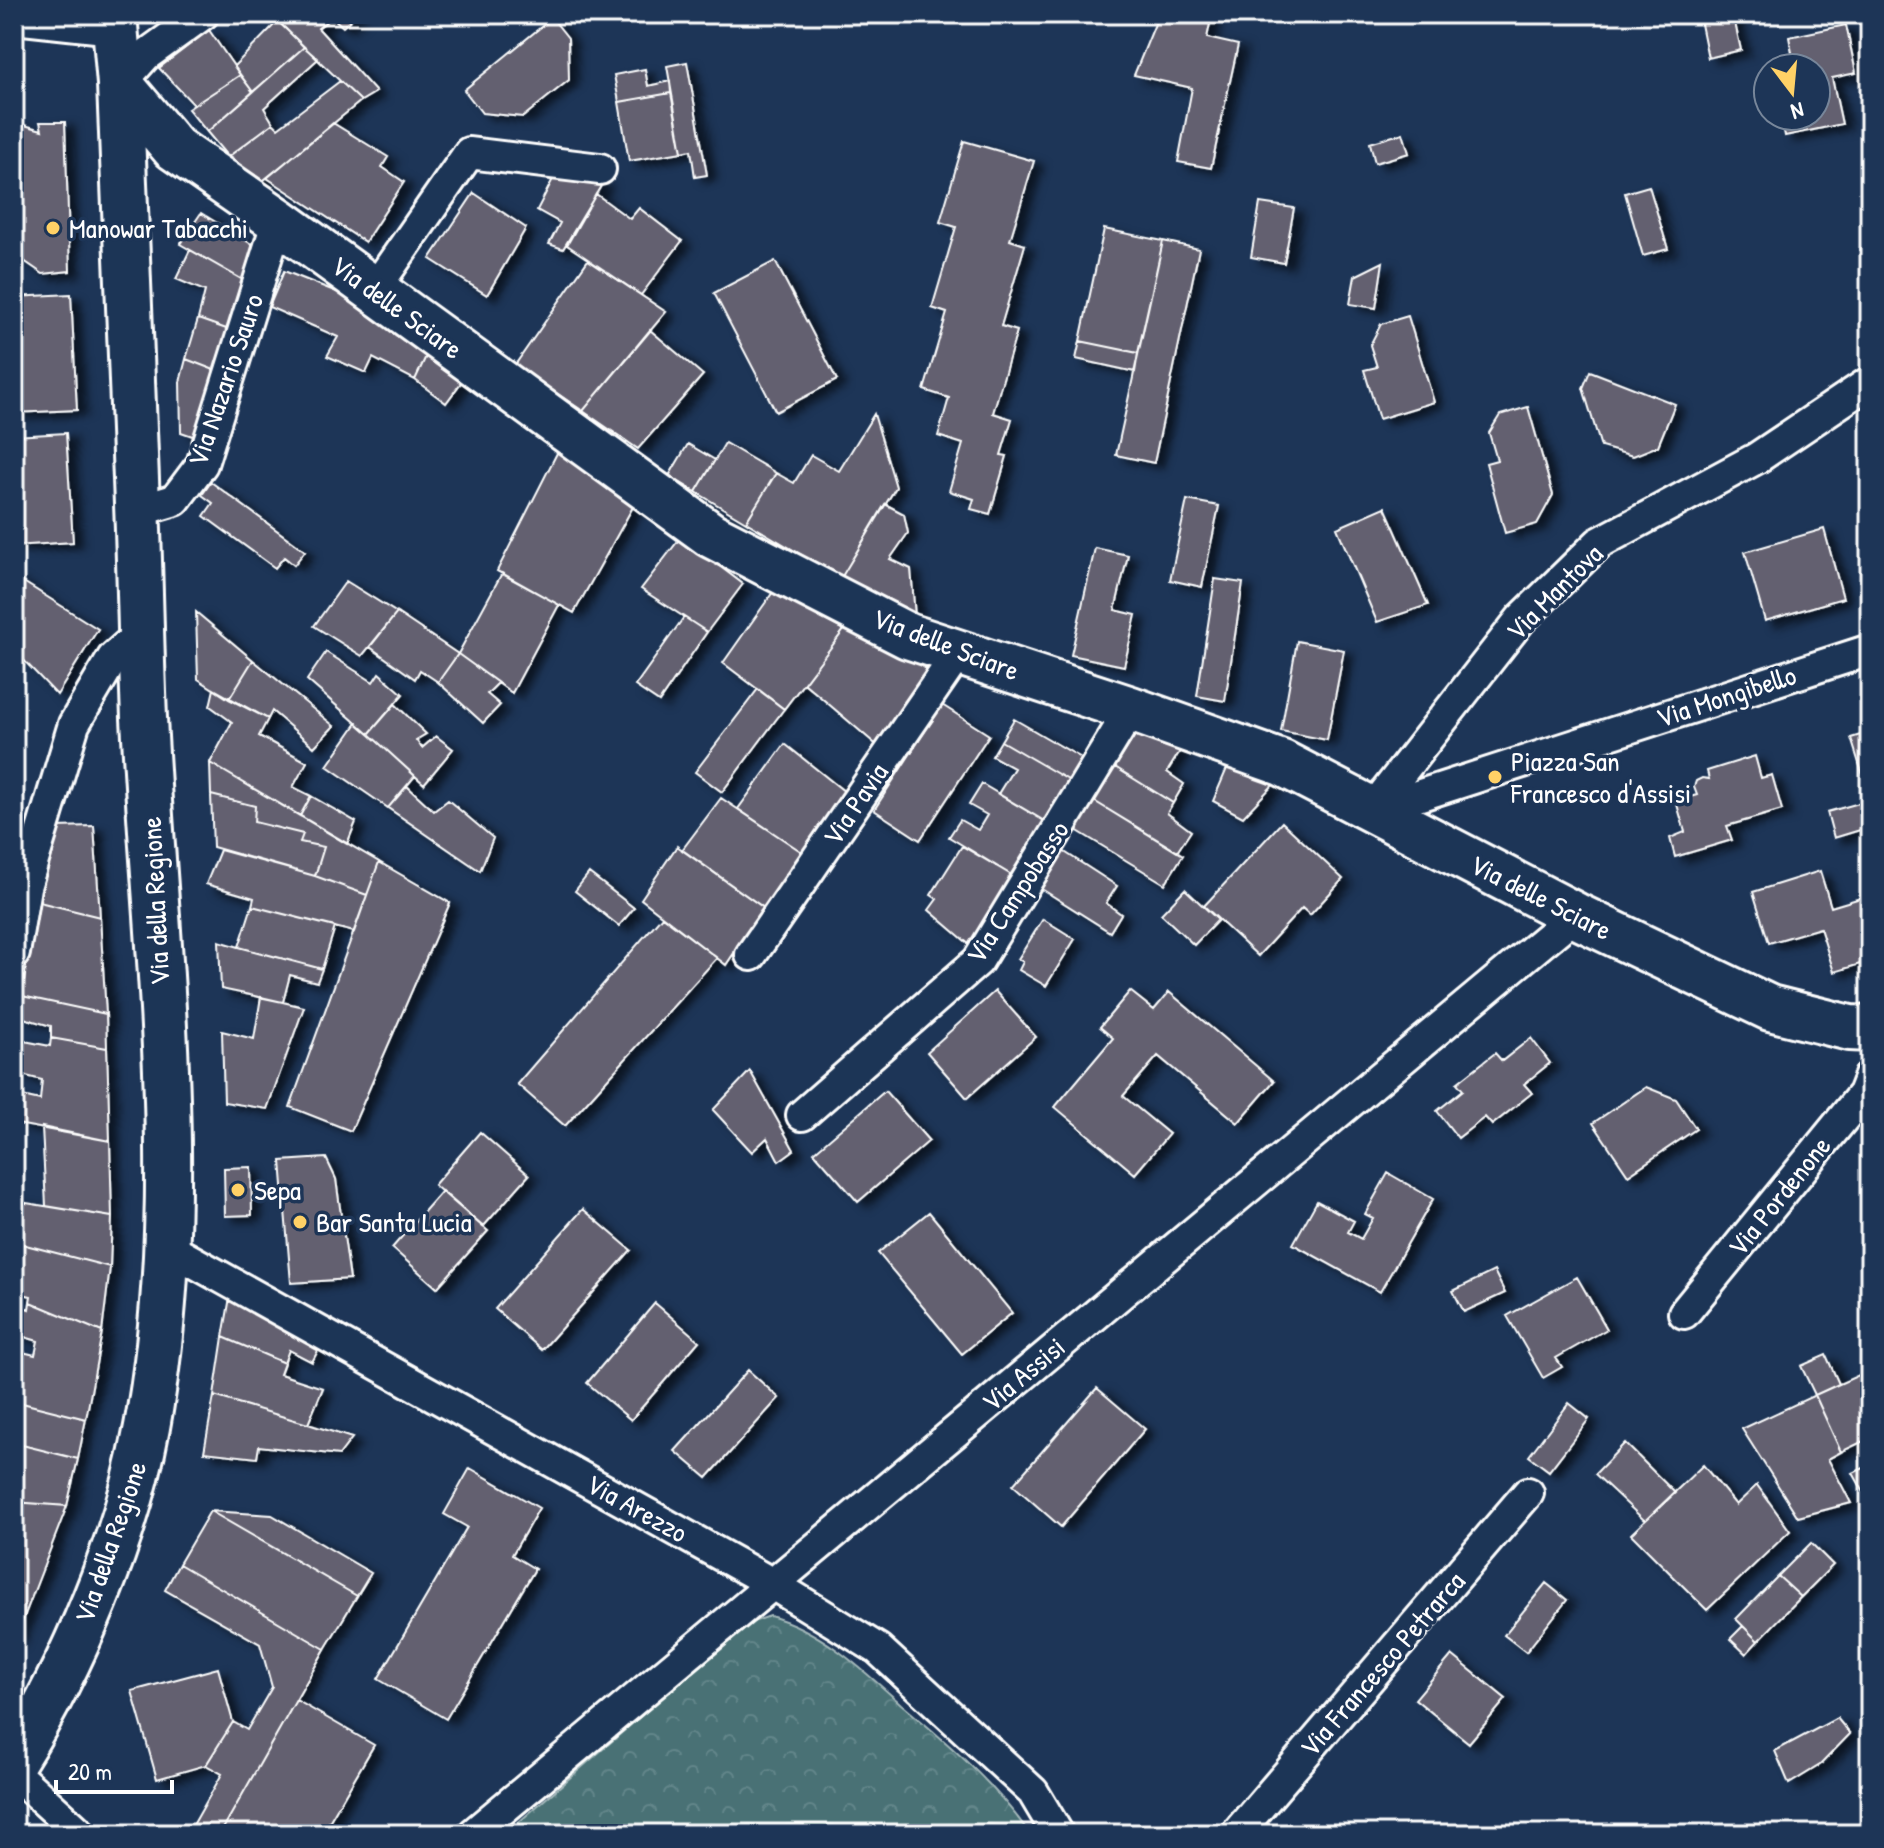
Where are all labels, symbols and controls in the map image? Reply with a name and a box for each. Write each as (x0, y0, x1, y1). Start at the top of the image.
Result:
north arrow (1752, 52, 1832, 132)
text: N (1787, 95, 1807, 127)
place label: Manowar Tabacchi (69, 209, 248, 247)
marker: Manowar Tabacchi (44, 219, 62, 237)
street label: Via delle Sciare (324, 246, 470, 368)
street label: Via Nazario Sauro (178, 289, 272, 471)
street label: Via Mantova (1497, 535, 1611, 649)
street label: Via delle Sciare (867, 599, 1025, 689)
street label: Via Mongibello (1651, 656, 1801, 736)
place label: Piazza San Francesco d'Assisi (1510, 742, 1691, 812)
street label: Via Pavia (813, 755, 897, 853)
marker: Piazza San Francesco d'Assisi (1486, 768, 1504, 786)
street label: Via Campobasso (957, 813, 1077, 971)
street label: Via della Regione (132, 816, 178, 986)
street label: Via delle Sciare (1464, 845, 1618, 949)
street label: Via Pordenone (1719, 1128, 1839, 1264)
place label: Sepa (254, 1171, 301, 1209)
marker: Sepa (229, 1181, 247, 1199)
place label: Bar Santa Lucia (316, 1203, 472, 1241)
marker: Bar Santa Lucia (291, 1213, 309, 1231)
street label: Via Assisi (973, 1328, 1073, 1420)
street label: Via della Regione (65, 1456, 155, 1628)
street label: Via Arezzo (580, 1465, 694, 1551)
street label: Via Francesco Petrarca (1291, 1563, 1473, 1765)
scale bar (56, 1744, 172, 1794)
text: 20 m (68, 1755, 112, 1787)

